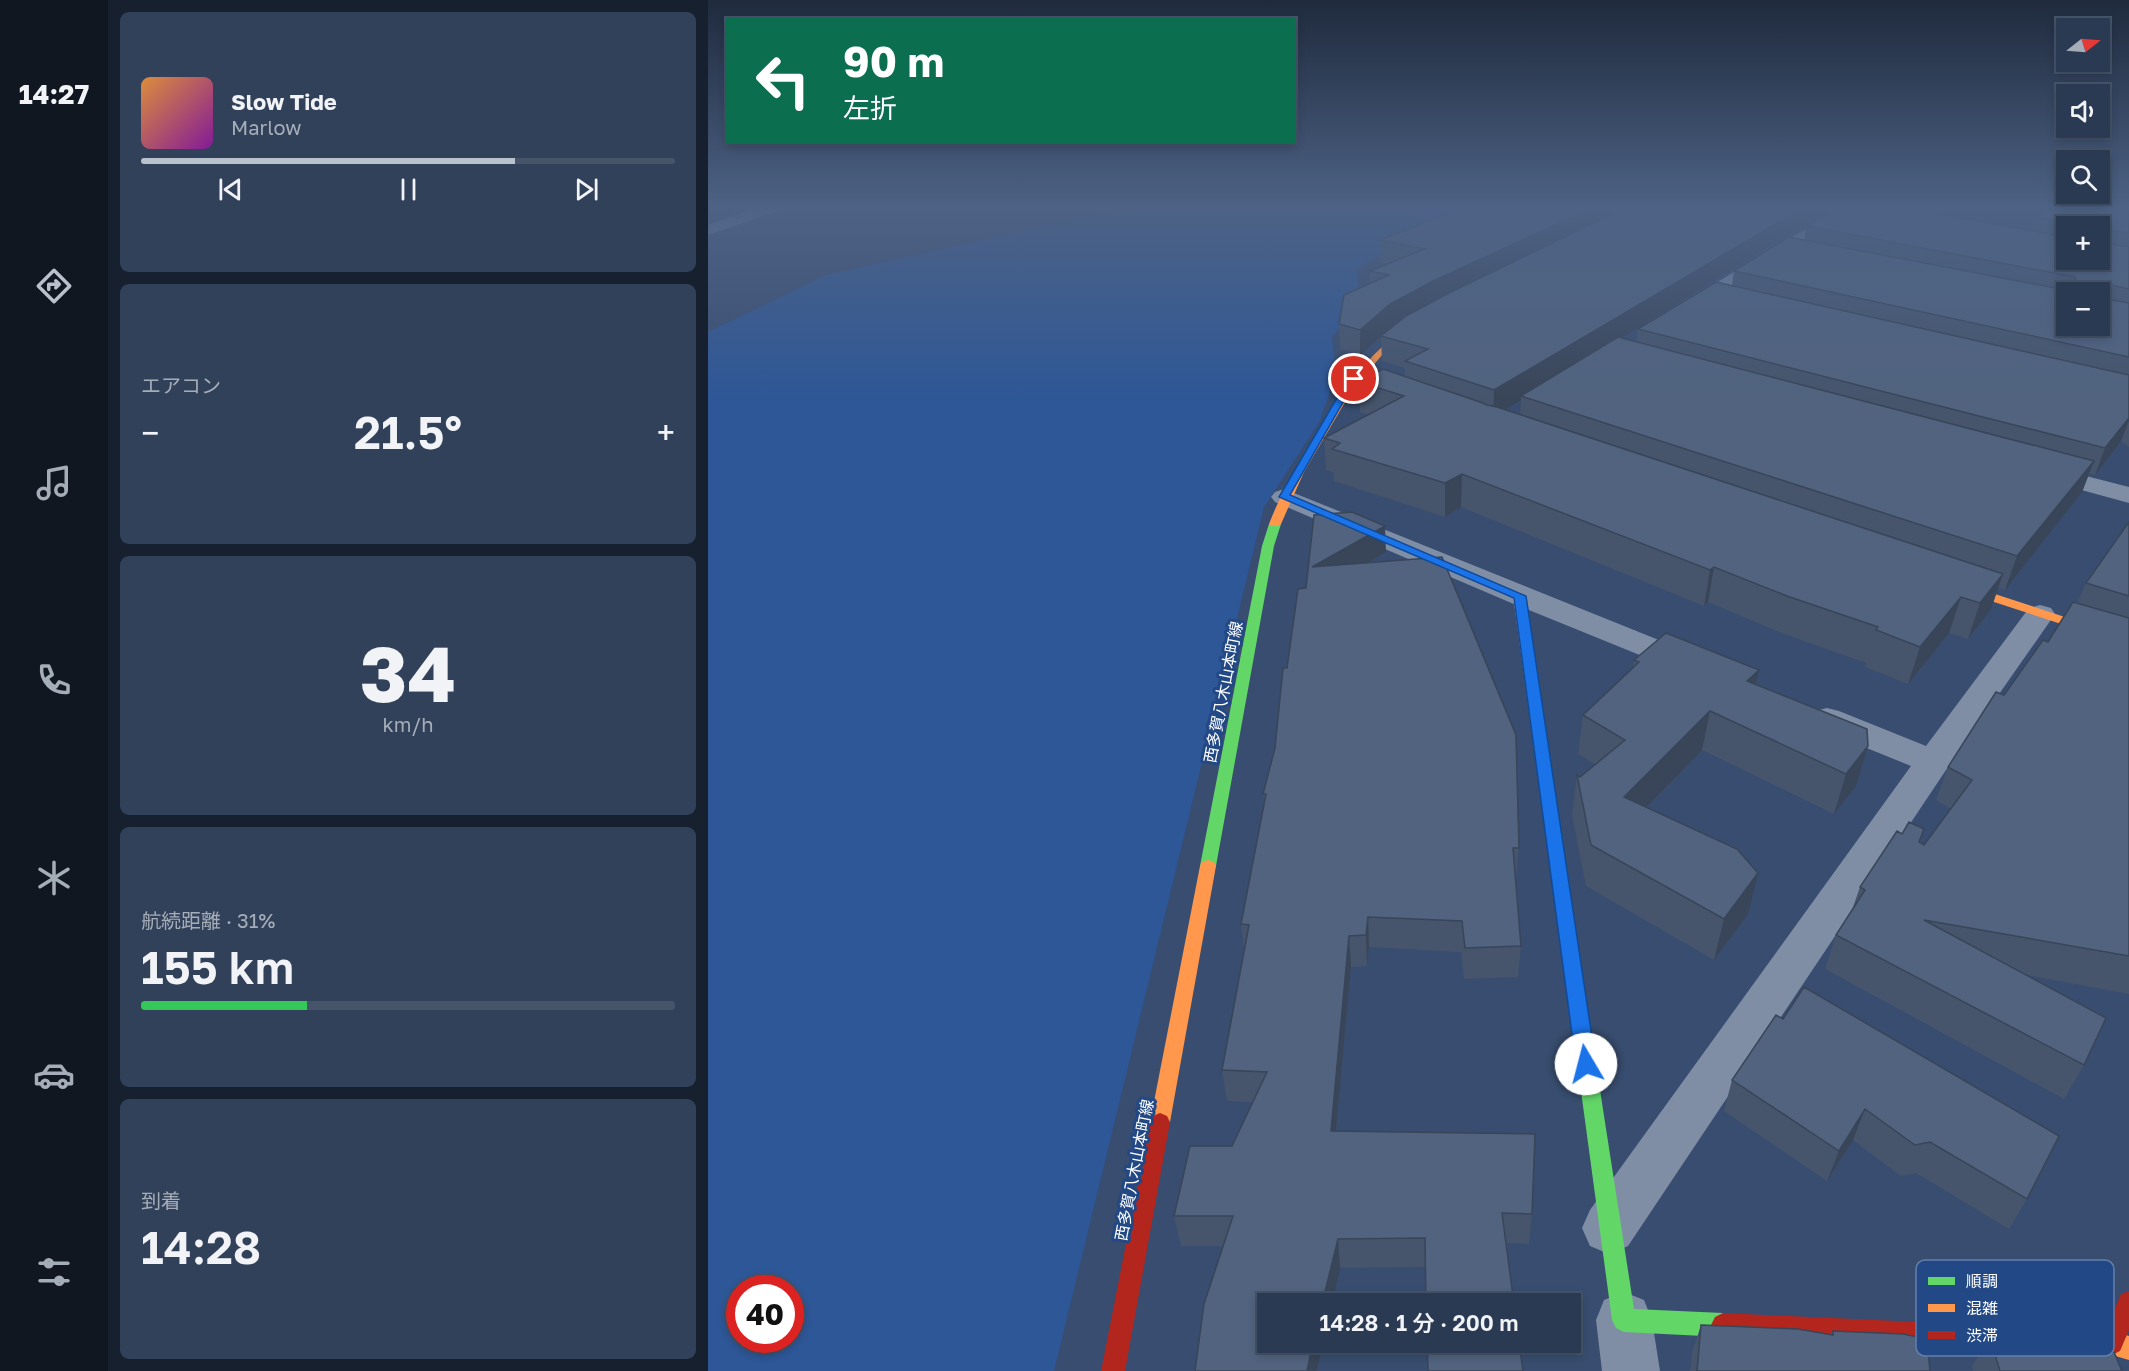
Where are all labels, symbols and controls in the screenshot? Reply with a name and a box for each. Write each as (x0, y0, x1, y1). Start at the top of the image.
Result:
north arrow (2056, 18, 2110, 72)
map controls (2056, 18, 2110, 336)
text: 90 m (843, 36, 944, 86)
icon: left (744, 42, 822, 120)
text: 14:27 (19, 78, 89, 110)
button: sound (2056, 84, 2110, 138)
text: Slow Tide (231, 88, 337, 115)
text: 左折 (843, 92, 897, 124)
text: Marlow (231, 115, 302, 139)
button: search (2056, 150, 2110, 204)
icon: previous (214, 173, 247, 206)
icon: pause (392, 173, 425, 206)
icon: next (570, 173, 603, 206)
button: + (2056, 216, 2110, 270)
icon: directions (33, 265, 75, 307)
button: − (2056, 282, 2110, 336)
pin (1328, 353, 1379, 404)
icon: arrive (1337, 362, 1370, 395)
text: エアコン (141, 373, 221, 397)
text: 21.5° (354, 405, 462, 459)
text: − (141, 413, 159, 452)
text: + (657, 413, 675, 452)
icon: music (33, 462, 75, 504)
street label: 西多賀八木山本町線 (1199, 619, 1247, 765)
text: 34 (360, 626, 456, 719)
icon: phone (33, 659, 75, 701)
text: km/h (383, 712, 433, 736)
icon: climate (33, 857, 75, 899)
text: 航続距離 · 31% (141, 908, 275, 932)
text: 155 km (141, 940, 294, 994)
position arrow (1554, 1032, 1618, 1096)
icon: car (33, 1054, 75, 1096)
street label: 西多賀八木山本町線 (1110, 1097, 1158, 1243)
text: 到着 (141, 1188, 181, 1212)
text: 14:28 (141, 1220, 261, 1274)
icon: filters (33, 1251, 75, 1293)
legend (1916, 1260, 2114, 1356)
text: 順調 (1966, 1271, 1998, 1291)
speed limit sign: 40 (726, 1275, 804, 1353)
text: 混雑 (1966, 1298, 1998, 1318)
text: 14:28 · 1 分 · 200 m (1319, 1309, 1519, 1336)
text: 渋滞 (1966, 1325, 1998, 1345)

